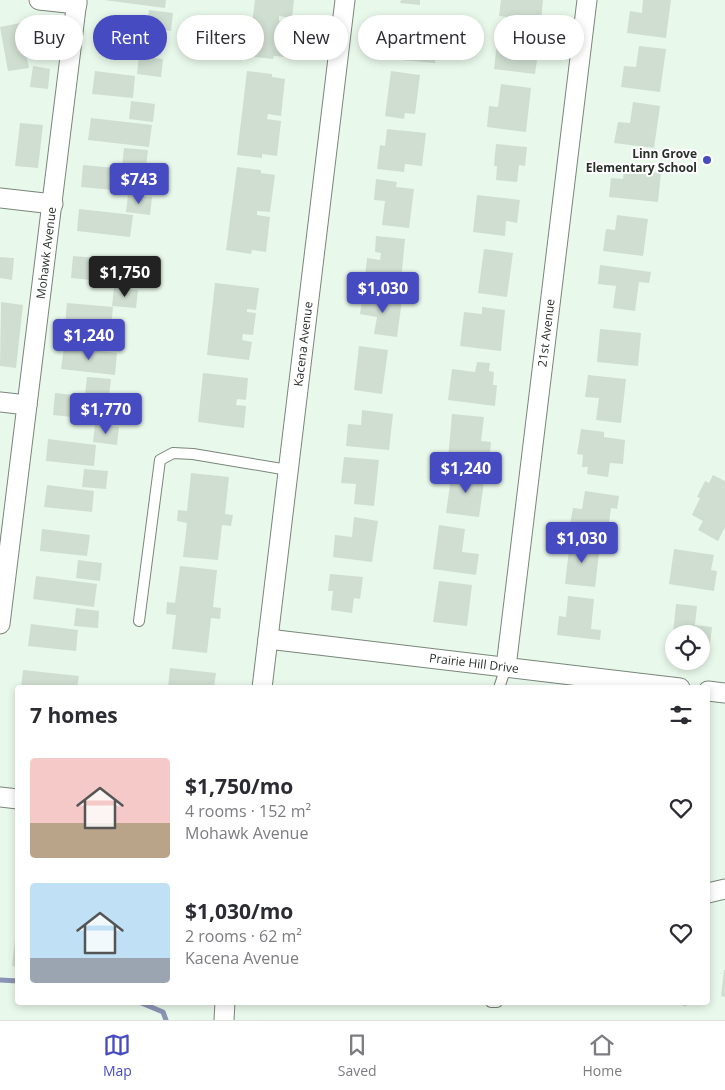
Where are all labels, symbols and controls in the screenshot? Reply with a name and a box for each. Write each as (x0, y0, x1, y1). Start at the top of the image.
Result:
chip: Buy (15, 15, 83, 60)
chip: Rent (93, 15, 167, 60)
chip: Filters (177, 15, 264, 60)
chip: New (274, 15, 348, 60)
chip: Apartment (358, 15, 484, 60)
chip: House (494, 15, 584, 60)
place label: Linn Grove Elementary School (586, 145, 697, 176)
marker: Linn Grove Elementary School (701, 154, 713, 166)
pin: $743 (109, 162, 169, 205)
text: $743 (121, 168, 157, 190)
street label: Mohawk Avenue (32, 206, 60, 300)
pin: $1,750 (84, 256, 166, 298)
text: $1,750 (100, 261, 150, 283)
pin: $1,030 (342, 272, 424, 314)
text: $1,030 (358, 277, 408, 299)
street label: 21st Avenue (533, 298, 559, 368)
street label: Kacena Avenue (289, 300, 317, 387)
pin: $1,240 (48, 318, 130, 361)
text: $1,240 (64, 324, 114, 346)
pin: $1,770 (65, 392, 147, 435)
text: $1,770 (81, 398, 131, 420)
pin: $1,240 (425, 452, 507, 494)
text: $1,240 (441, 457, 491, 479)
pin: $1,030 (541, 522, 623, 564)
text: $1,030 (557, 527, 607, 549)
map controls (665, 625, 710, 670)
button: locate (665, 625, 710, 670)
street label: Prairie Hill Drive (428, 649, 520, 677)
text: 7 homes (30, 701, 118, 729)
icon: filters (667, 701, 695, 729)
text: $1,750/mo (185, 772, 293, 800)
icon: home (70, 778, 130, 838)
icon: heart (667, 794, 695, 822)
text: 4 rooms · 152 m² (185, 800, 311, 822)
text: Mohawk Avenue (185, 822, 308, 844)
text: $1,030/mo (185, 897, 293, 925)
icon: home (70, 903, 130, 963)
icon: heart (667, 919, 695, 947)
text: 2 rooms · 62 m² (185, 925, 302, 947)
text: Kacena Avenue (185, 947, 299, 969)
tab: Map (103, 1031, 132, 1080)
tab: Saved (338, 1031, 377, 1080)
tab: Home (582, 1031, 622, 1080)

